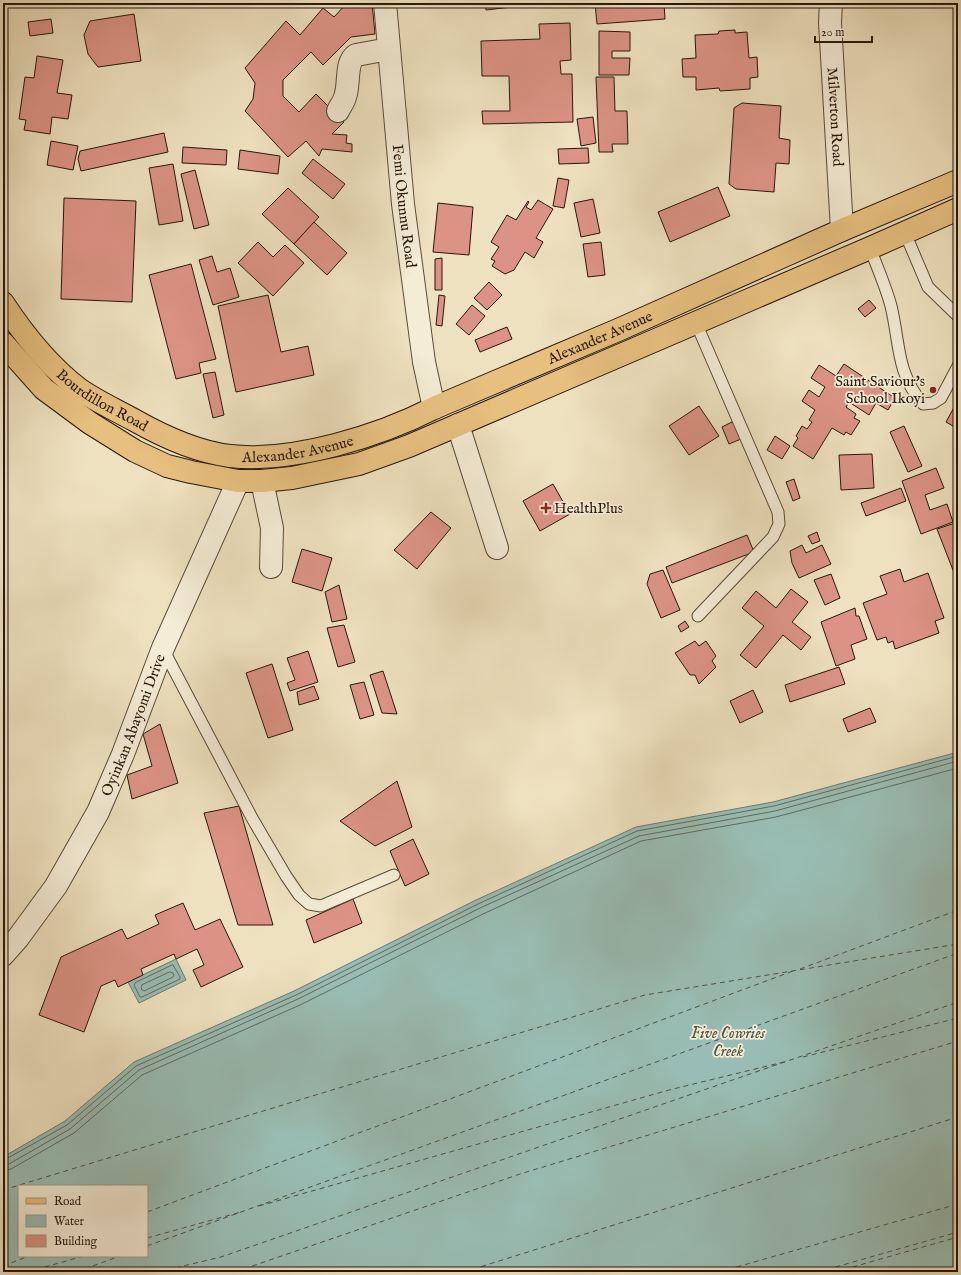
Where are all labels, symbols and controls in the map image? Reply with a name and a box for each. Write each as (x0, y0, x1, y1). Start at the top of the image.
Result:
scale bar (815, 18, 872, 44)
text: 20 m (821, 25, 844, 40)
street label: Milverton Road (823, 67, 848, 168)
street label: Femi Okunnu Road (388, 143, 421, 270)
street label: Alexander Avenue (544, 306, 656, 369)
street label: Bourdillon Road (52, 365, 152, 436)
place label: Saint Saviour's School Ikoyi (835, 372, 925, 408)
marker: Saint Saviour's School Ikoyi (928, 385, 938, 395)
street label: Alexander Avenue (241, 431, 356, 467)
place label: HealthPlus (554, 499, 623, 518)
marker: HealthPlus (541, 503, 551, 513)
street label: Oyinkan Abayomi Drive (96, 651, 169, 799)
water label: Five Cowries Creek (691, 1024, 766, 1062)
legend (18, 1185, 148, 1257)
text: Road (54, 1194, 82, 1209)
text: Water (54, 1214, 85, 1229)
text: Building (54, 1234, 98, 1249)

